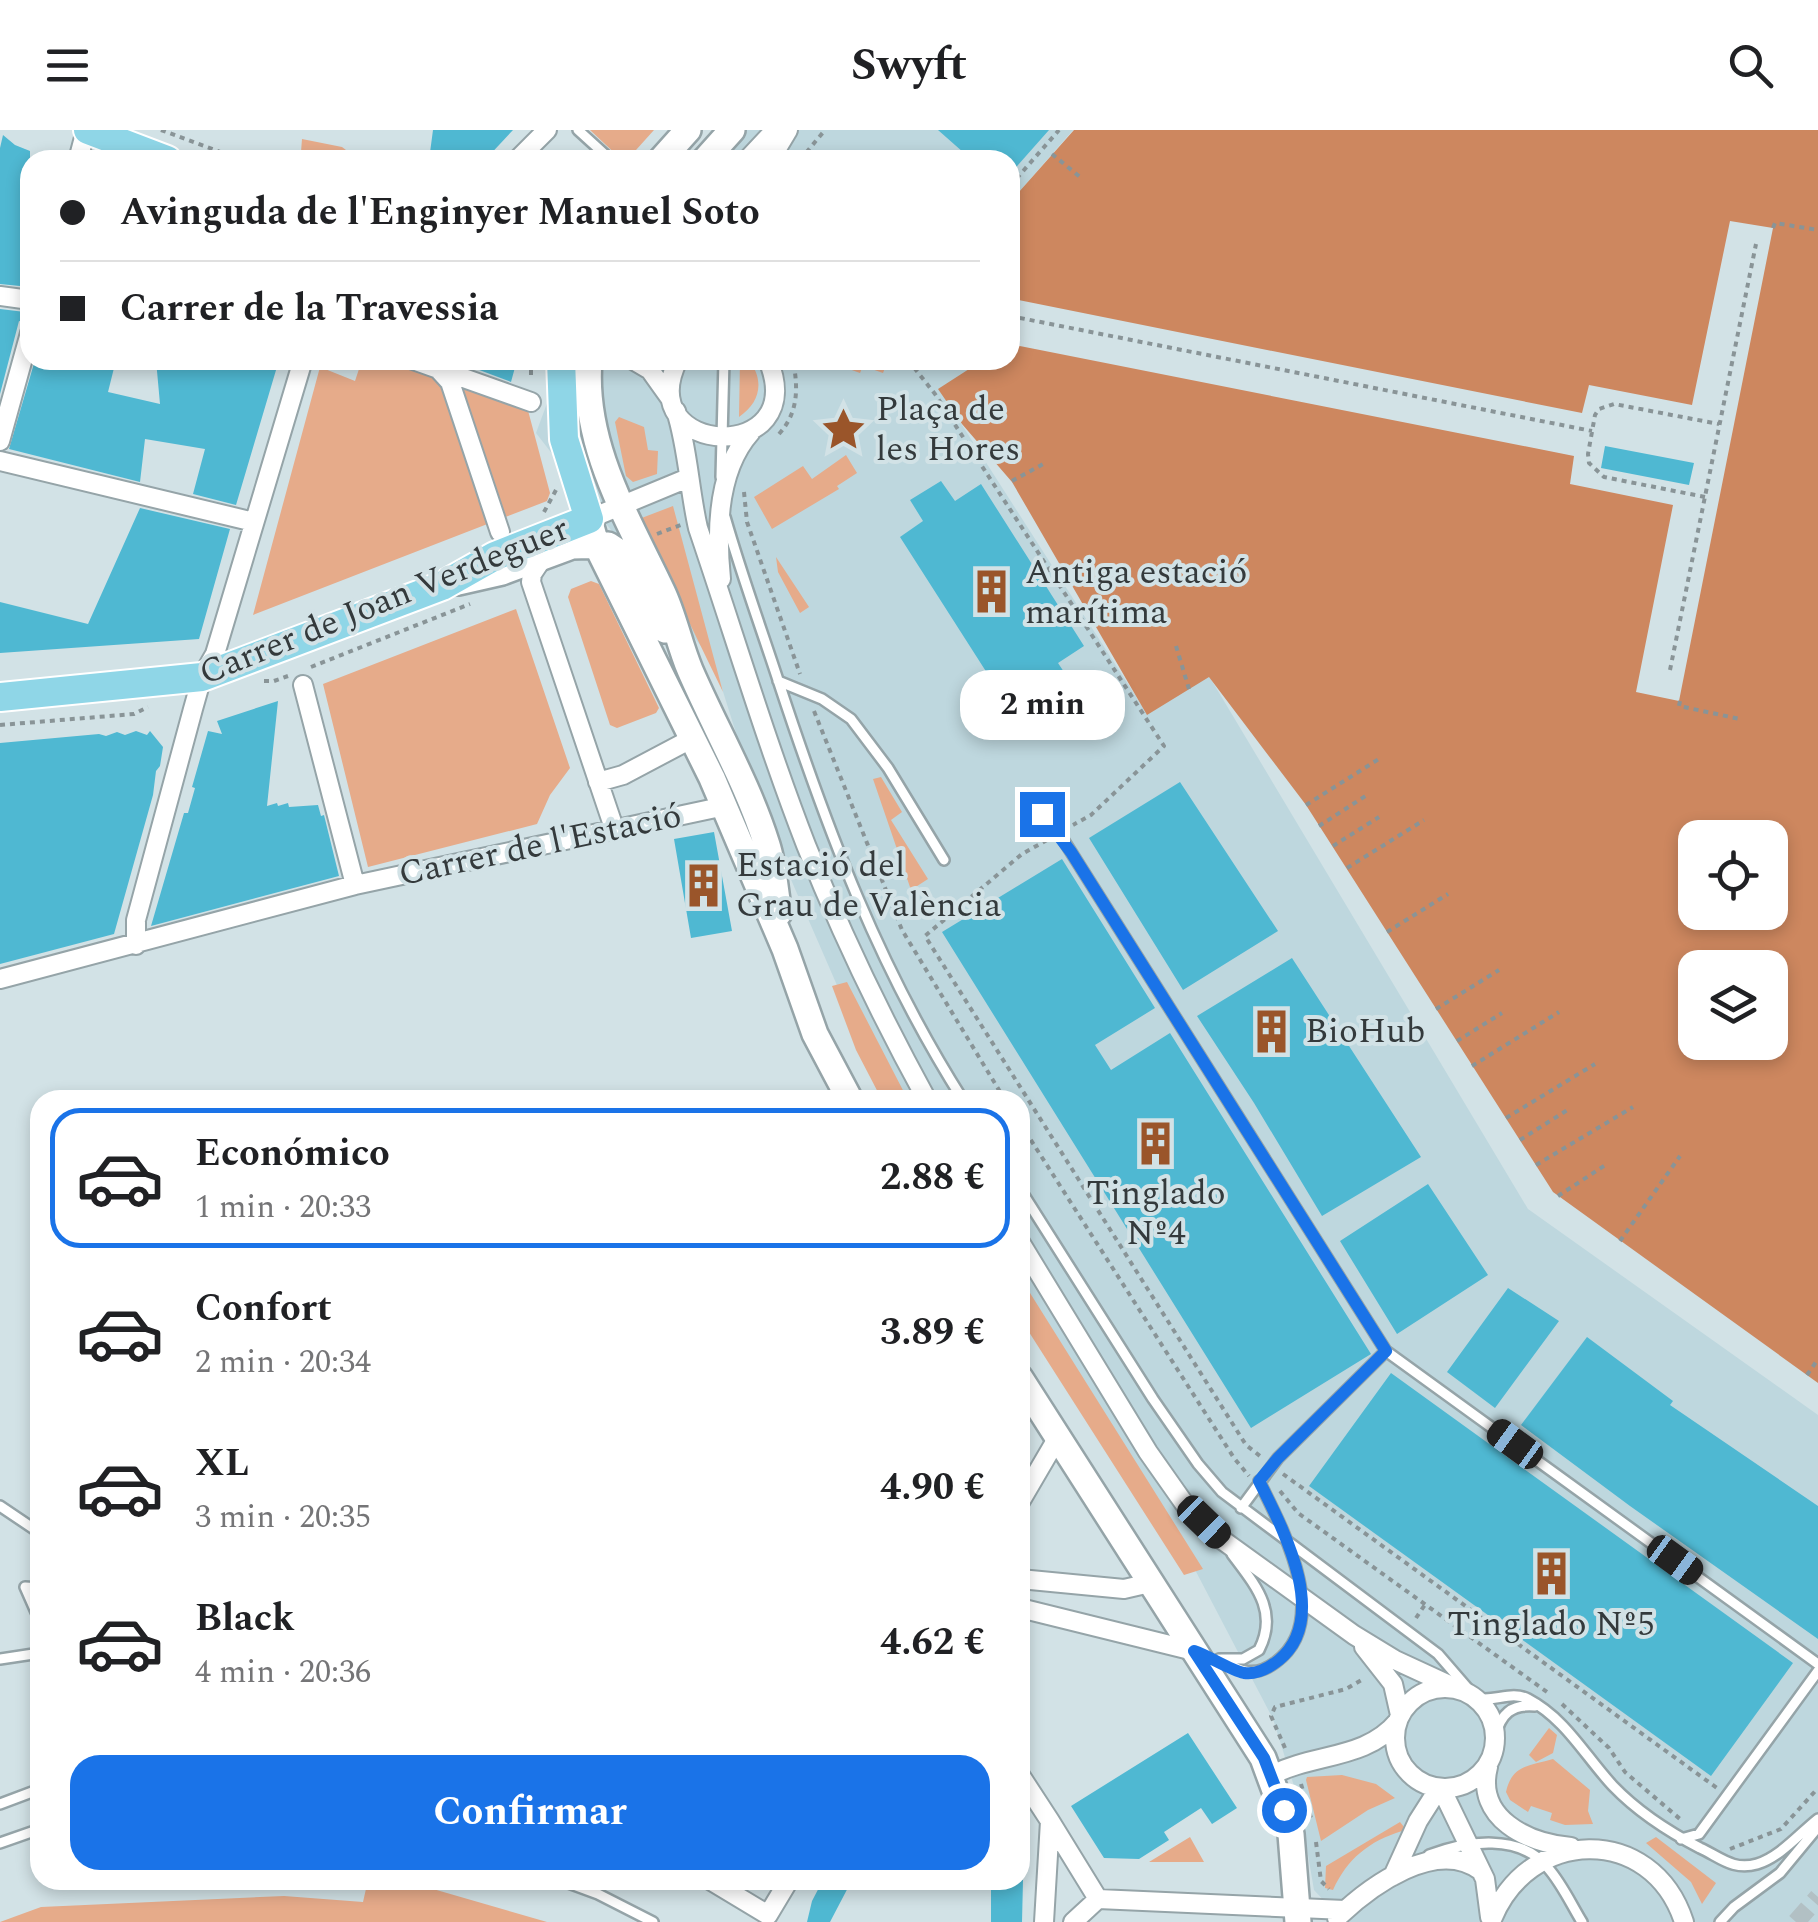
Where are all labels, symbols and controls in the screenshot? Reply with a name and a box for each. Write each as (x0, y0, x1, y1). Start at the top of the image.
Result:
text: Swyft (851, 31, 967, 100)
icon: menu (40, 38, 95, 93)
icon: search (1723, 38, 1778, 93)
text: Avinguda de l'Enginyer Manuel Soto (120, 184, 760, 242)
text: Carrer de la Travessia (120, 280, 499, 338)
place label: Plaça de les Hores (876, 383, 1020, 476)
place icon: Plaça de les Hores (819, 405, 867, 453)
street label: Carrer de Joan Verdeguer (191, 503, 577, 699)
place label: Antiga estació marítima (1025, 546, 1247, 639)
building icon: Antiga estació marítima (968, 568, 1016, 616)
callout: 2 min (960, 669, 1124, 739)
text: 2 min (1000, 680, 1085, 729)
street label: Carrer de l'Estació (394, 789, 686, 901)
route end (1020, 792, 1065, 837)
map controls (1678, 820, 1788, 1060)
button: locate (1678, 820, 1788, 930)
place label: Estació del Grau de València (736, 839, 1001, 932)
building icon: Estació del Grau de València (679, 861, 727, 909)
button: layers (1678, 950, 1788, 1060)
place label: BioHub (1305, 1005, 1425, 1058)
building icon: BioHub (1248, 1007, 1296, 1055)
building icon: Tinglado Nº4 (1132, 1119, 1180, 1167)
text: Económico (195, 1125, 390, 1183)
icon: car (75, 1133, 165, 1223)
text: 2.88 € (880, 1149, 985, 1207)
place label: Tinglado Nº4 (1086, 1167, 1226, 1260)
text: 1 min · 20:33 (195, 1183, 371, 1232)
text: Confort (195, 1280, 332, 1338)
icon: car (75, 1288, 165, 1378)
text: 3.89 € (880, 1304, 985, 1362)
text: 2 min · 20:34 (195, 1338, 371, 1387)
car (1482, 1414, 1548, 1474)
text: XL (195, 1435, 249, 1493)
icon: car (75, 1443, 165, 1533)
text: 4.90 € (880, 1459, 985, 1517)
car (1172, 1490, 1236, 1554)
text: 3 min · 20:35 (195, 1493, 371, 1542)
car (1642, 1530, 1708, 1590)
building icon: Tinglado Nº5 (1527, 1550, 1575, 1598)
text: Black (195, 1590, 295, 1648)
icon: car (75, 1598, 165, 1688)
place label: Tinglado Nº5 (1447, 1598, 1655, 1651)
text: 4.62 € (880, 1614, 985, 1672)
text: 4 min · 20:36 (195, 1648, 371, 1697)
button: Confirmar (70, 1755, 990, 1870)
route start (1262, 1788, 1307, 1833)

